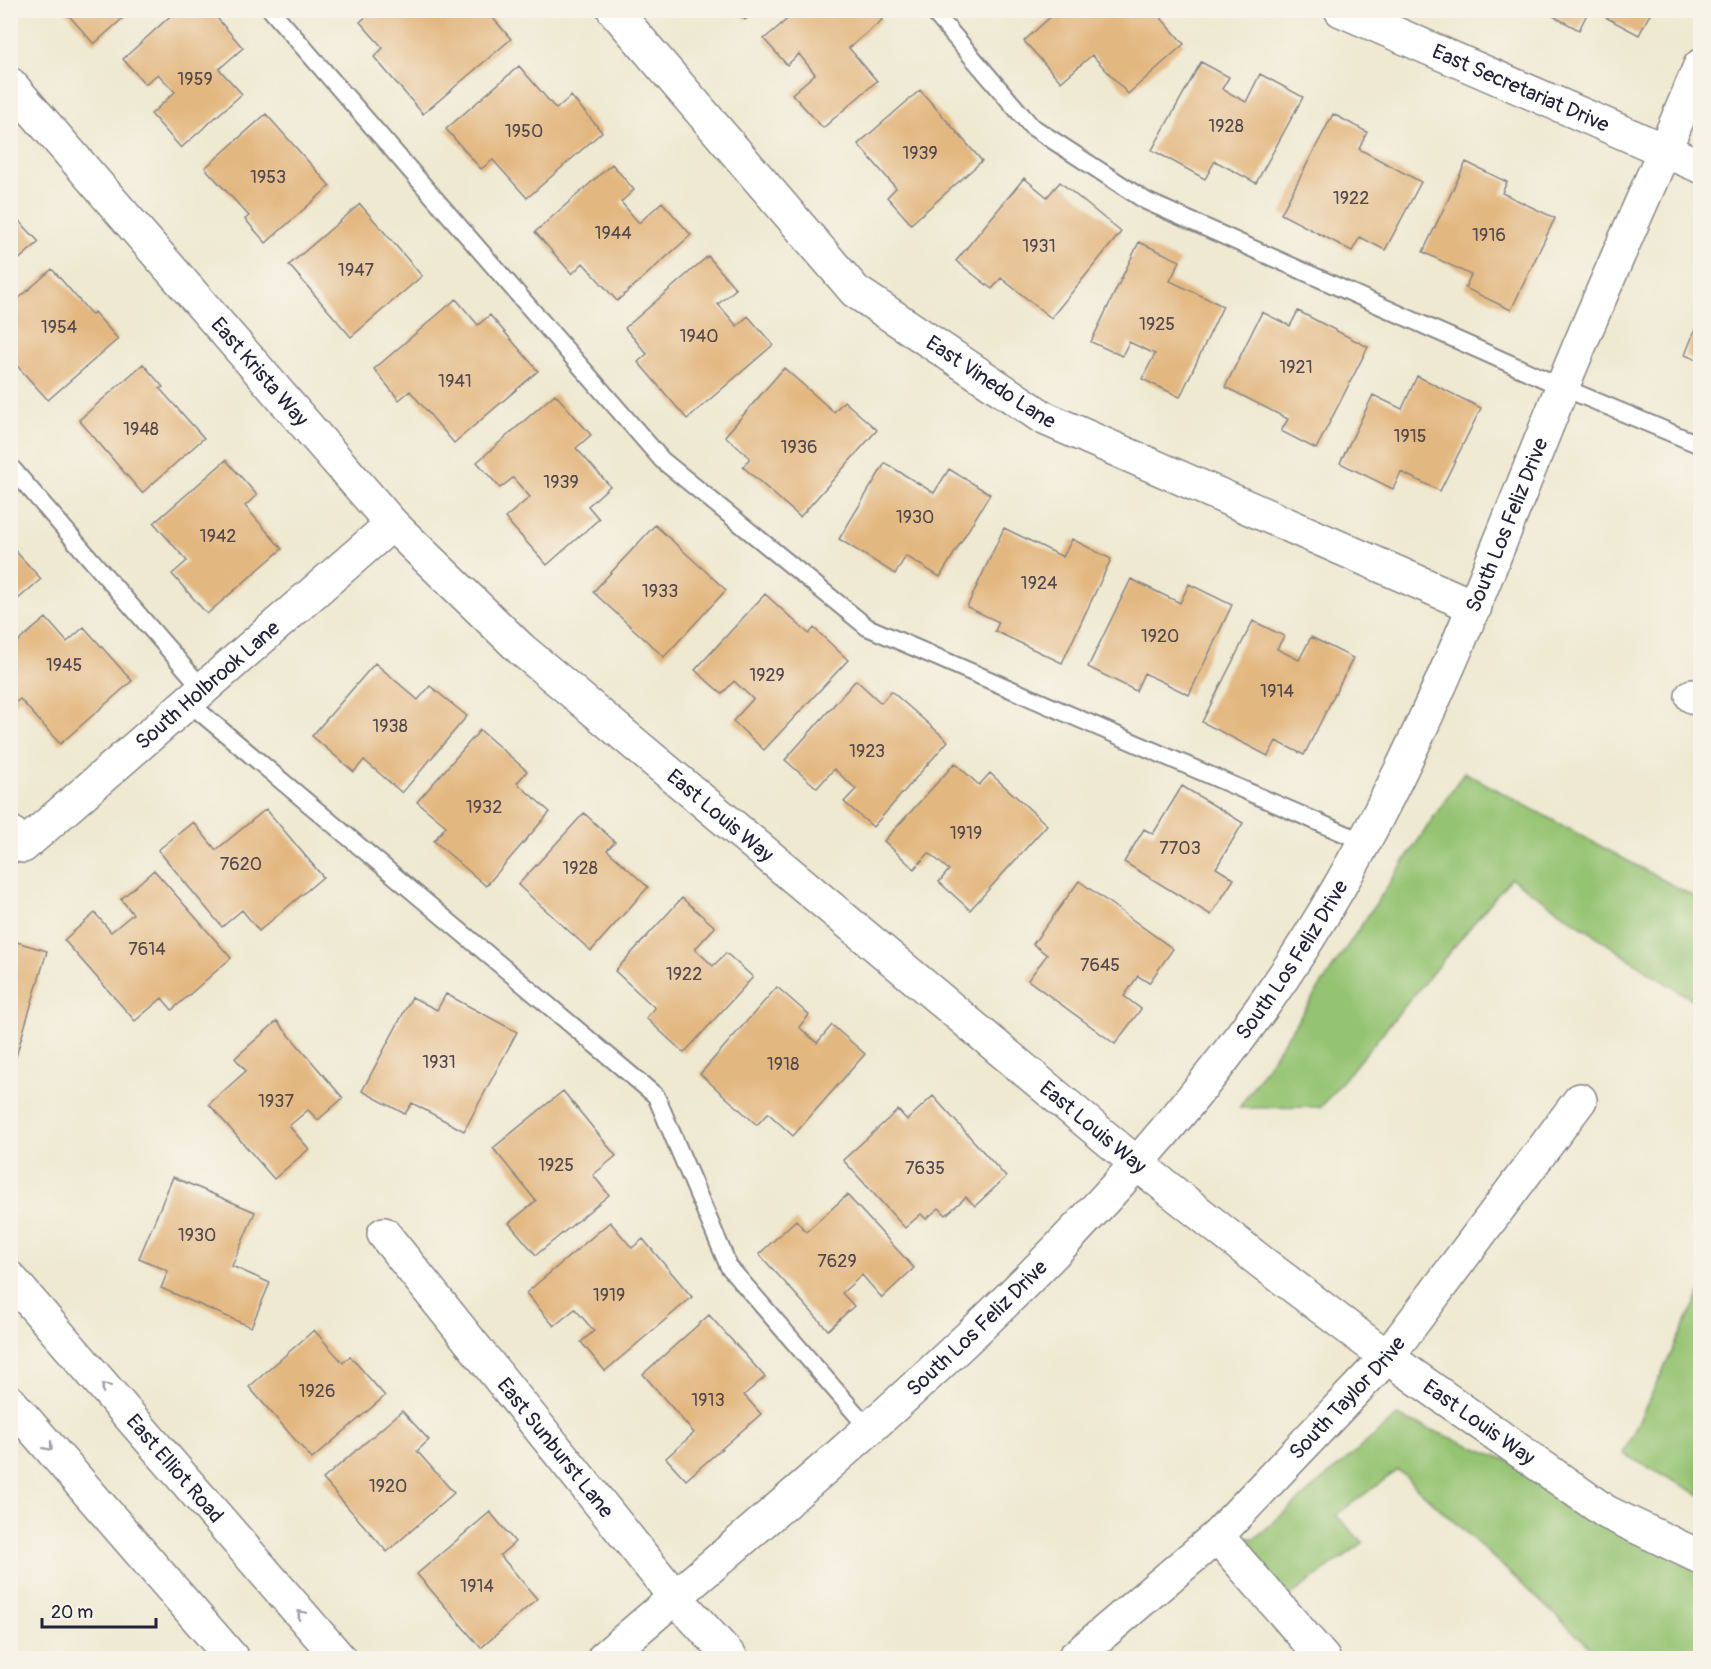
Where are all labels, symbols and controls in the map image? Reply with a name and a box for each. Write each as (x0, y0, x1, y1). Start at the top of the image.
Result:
street label: East Secretariat Drive (1428, 38, 1614, 139)
house number: 1959 (177, 68, 213, 91)
house number: 1928 (1208, 115, 1244, 138)
house number: 1950 (505, 120, 543, 143)
house number: 1939 (902, 142, 938, 165)
house number: 1953 (250, 166, 286, 189)
house number: 1922 (1333, 187, 1369, 210)
house number: 1944 (594, 222, 632, 245)
house number: 1916 (1472, 224, 1506, 247)
house number: 1931 (1022, 235, 1056, 258)
house number: 1947 (338, 259, 375, 282)
street label: East Krista Way (205, 312, 314, 432)
house number: 1925 (1139, 313, 1175, 336)
house number: 1954 (41, 316, 78, 339)
house number: 1940 (679, 325, 719, 348)
street label: East Vinedo Lane (921, 330, 1060, 436)
house number: 1921 (1279, 356, 1313, 379)
house number: 1941 (438, 370, 472, 393)
house number: 1948 (123, 418, 159, 441)
house number: 1915 (1393, 425, 1427, 448)
street label: South Los Feliz Drive (1460, 433, 1555, 616)
house number: 1936 (781, 436, 817, 459)
house number: 1939 (543, 471, 579, 494)
house number: 1930 (896, 506, 934, 529)
house number: 1942 (200, 525, 236, 548)
house number: 1924 (1021, 572, 1058, 595)
house number: 1933 (642, 580, 678, 603)
street label: South Holbrook Lane (130, 615, 286, 756)
house number: 1920 (1141, 625, 1179, 648)
house number: 1945 (46, 654, 82, 677)
house number: 1929 (749, 664, 785, 687)
house number: 1914 (1260, 680, 1294, 703)
house number: 1938 (372, 715, 408, 738)
house number: 1923 (849, 740, 885, 763)
street label: East Louis Way (661, 763, 779, 868)
house number: 1932 (466, 796, 502, 819)
house number: 1919 (950, 822, 982, 845)
house number: 7703 (1159, 837, 1201, 860)
house number: 7620 (220, 853, 262, 876)
house number: 1928 (562, 857, 598, 880)
street label: South Los Feliz Drive (1230, 875, 1355, 1045)
house number: 7614 (128, 938, 166, 961)
house number: 7645 (1080, 954, 1120, 977)
house number: 1922 (666, 963, 702, 986)
house number: 1931 (422, 1051, 456, 1074)
house number: 1918 (767, 1053, 799, 1076)
street label: East Louis Way (1034, 1075, 1152, 1180)
house number: 1937 (258, 1090, 294, 1113)
house number: 1925 (538, 1154, 574, 1177)
house number: 7635 (905, 1157, 945, 1180)
house number: 1930 (178, 1224, 216, 1247)
house number: 7629 (817, 1250, 857, 1273)
street label: South Los Feliz Drive (901, 1254, 1054, 1402)
house number: 1919 (593, 1284, 625, 1307)
street label: South Taylor Drive (1284, 1330, 1412, 1466)
street label: East Sunburst Lane (491, 1373, 620, 1524)
street label: East Louis Way (1418, 1374, 1540, 1472)
house number: 1926 (299, 1380, 335, 1403)
one-way arrow (101, 1383, 112, 1394)
house number: 1913 (691, 1389, 725, 1412)
street label: East Elliot Road (120, 1409, 229, 1529)
one-way arrow (42, 1440, 53, 1450)
house number: 1920 (369, 1475, 407, 1498)
house number: 1914 (460, 1575, 494, 1598)
scale bar (42, 1591, 156, 1629)
text: 20 m (51, 1601, 93, 1624)
one-way arrow (297, 1610, 308, 1621)

